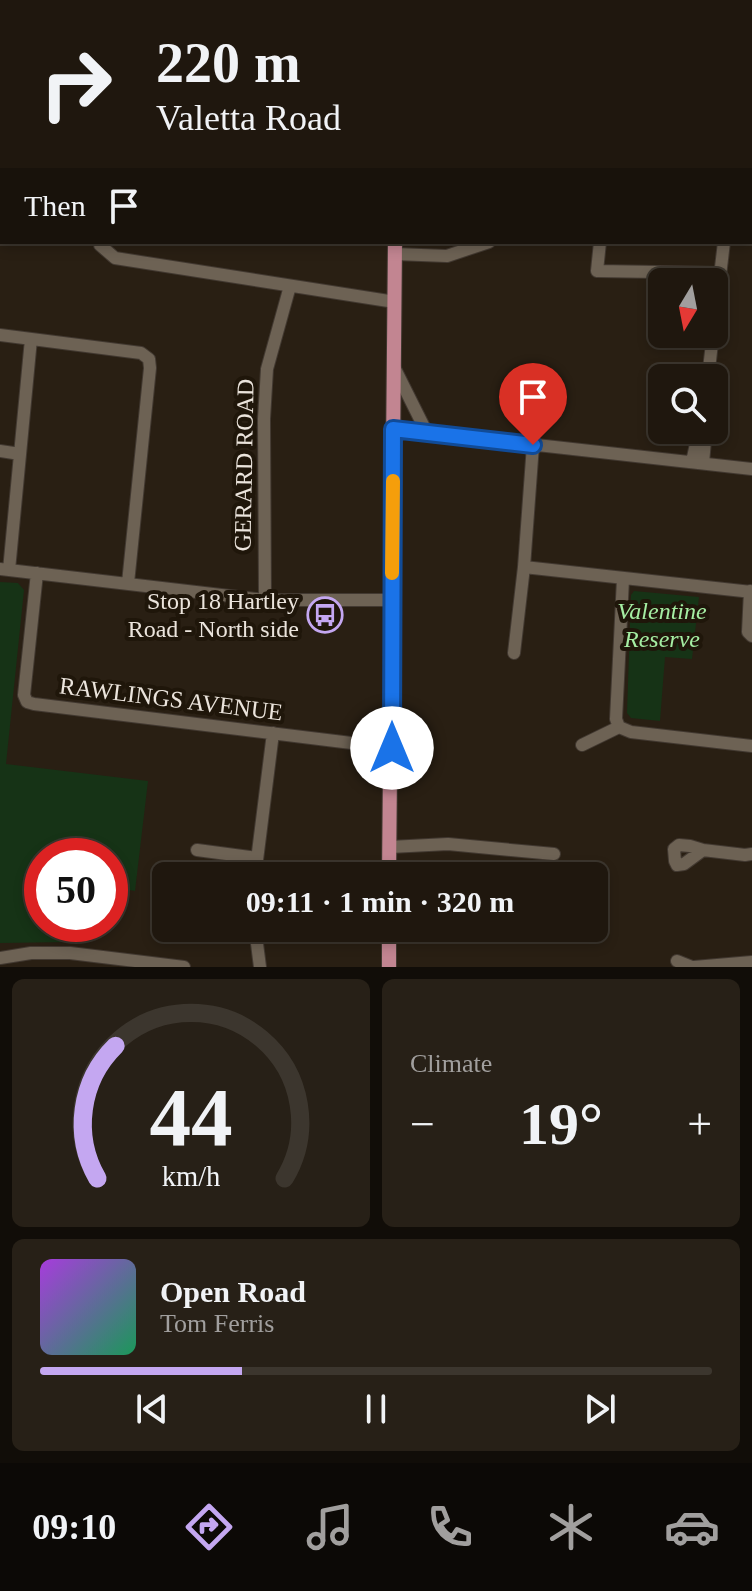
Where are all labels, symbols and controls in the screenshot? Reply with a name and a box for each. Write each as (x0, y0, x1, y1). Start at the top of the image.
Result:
icon: right (24, 32, 128, 136)
text: 220 m (156, 32, 301, 94)
text: Valetta Road (156, 98, 341, 138)
icon: arrive (102, 184, 146, 228)
text: Then (24, 189, 86, 222)
north arrow (648, 268, 728, 348)
map controls (648, 268, 728, 444)
pin (499, 363, 567, 445)
button: search (648, 364, 728, 444)
icon: arrive (511, 375, 555, 419)
street label: GERARD ROAD (229, 378, 259, 552)
place label: Stop 18 Hartley Road - North side (128, 588, 299, 642)
bus stop icon: Stop 18 Hartley Road - North side (306, 596, 344, 634)
park label: Valentine Reserve (617, 598, 707, 652)
street label: RAWLINGS AVENUE (58, 672, 284, 726)
position arrow (350, 706, 434, 790)
speed limit sign: 50 (24, 838, 128, 942)
text: 09:11 · 1 min · 320 m (246, 885, 514, 918)
text: Climate (410, 1049, 492, 1078)
text: 44 (149, 1071, 233, 1163)
text: 19° (519, 1091, 603, 1157)
text: − (410, 1100, 435, 1149)
text: + (687, 1100, 712, 1149)
text: km/h (162, 1161, 220, 1192)
text: Open Road (160, 1275, 306, 1308)
text: Tom Ferris (160, 1309, 274, 1338)
icon: previous (130, 1387, 174, 1431)
icon: pause (354, 1387, 398, 1431)
icon: next (578, 1387, 622, 1431)
icon: directions (181, 1499, 237, 1555)
icon: music (302, 1499, 358, 1555)
icon: phone (422, 1499, 478, 1555)
icon: climate (543, 1499, 599, 1555)
icon: car (664, 1499, 720, 1555)
text: 09:10 (32, 1507, 116, 1547)

